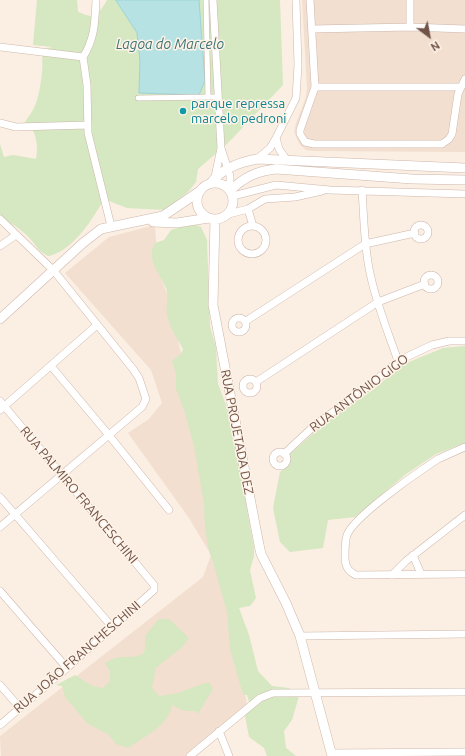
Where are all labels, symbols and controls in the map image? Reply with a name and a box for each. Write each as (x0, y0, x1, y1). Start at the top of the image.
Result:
north arrow (409, 16, 449, 56)
water label: Lagoa do Marcelo (116, 36, 224, 52)
text: N (429, 39, 442, 53)
place label: parque repressa marcelo pedroni (191, 96, 286, 127)
marker: parque repressa marcelo pedroni (178, 106, 188, 116)
street label: RUA ANTÔNIO GIGO (307, 351, 411, 435)
street label: RUA PROJETADA DEZ (217, 368, 257, 496)
street label: RUA PALMIRO FRANCESCHINI (17, 423, 141, 567)
street label: RUA JOÃO FRANCHESCHINI (10, 598, 144, 716)

